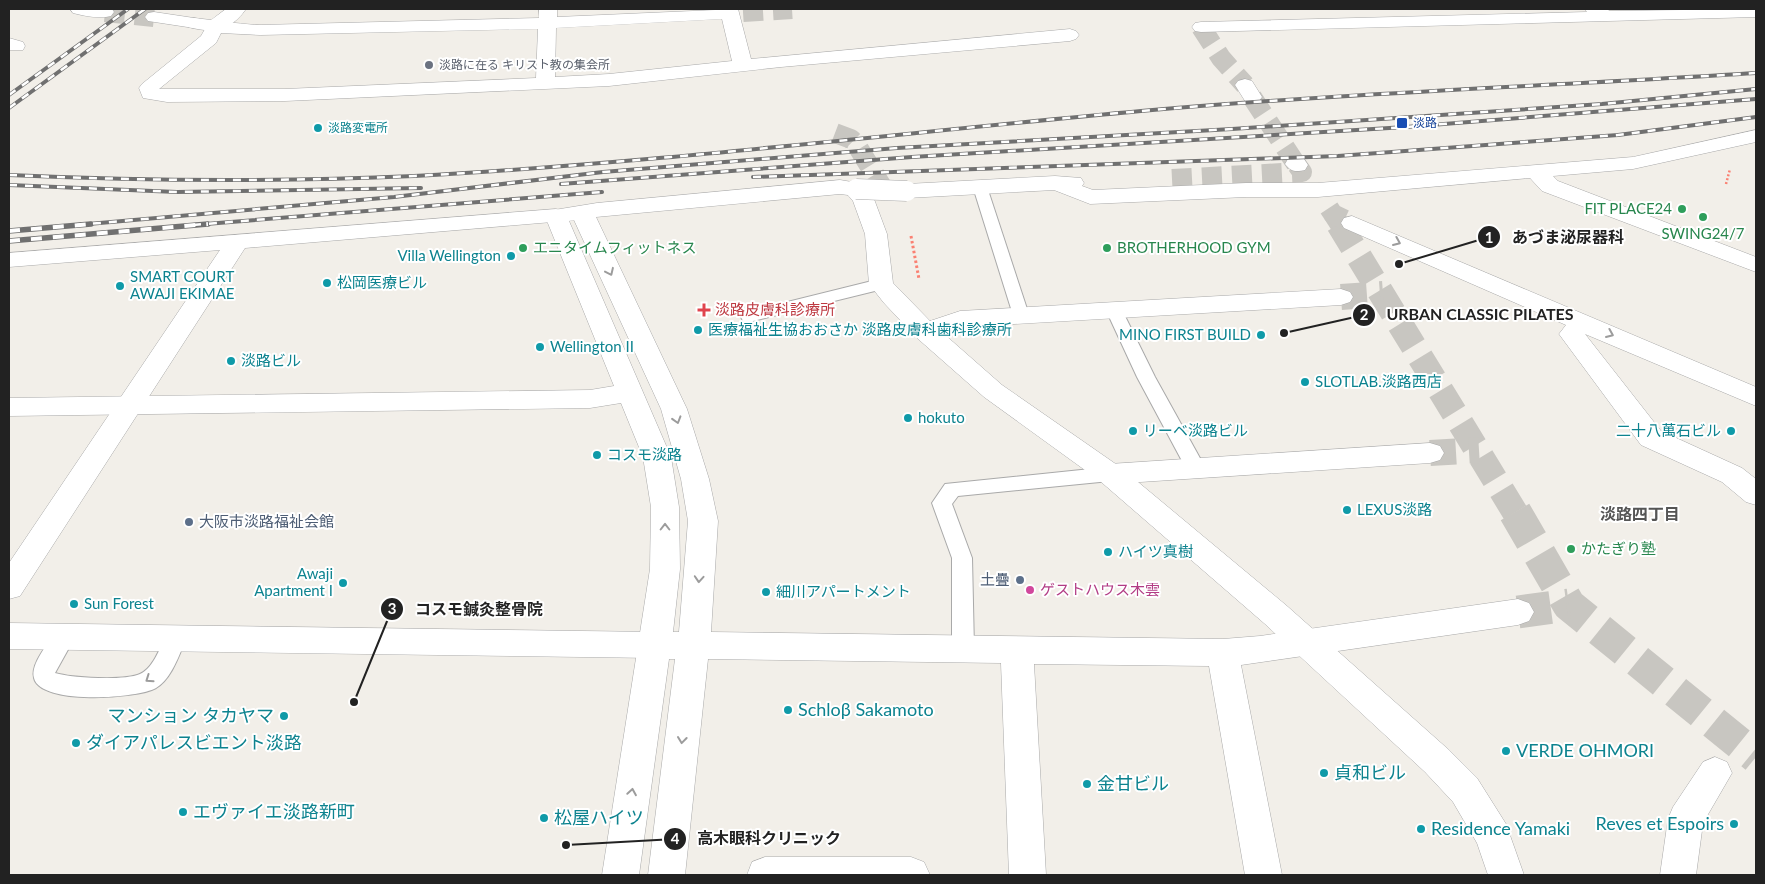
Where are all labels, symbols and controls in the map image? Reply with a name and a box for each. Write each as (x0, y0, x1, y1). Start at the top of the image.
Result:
place label: 淡路に在る キリスト教の集会所 (439, 57, 610, 72)
marker: 淡路に在る キリスト教の集会所 (423, 59, 435, 71)
place label: 淡路 (1413, 115, 1437, 130)
marker: 淡路 (1395, 116, 1409, 130)
place label: 淡路変電所 (328, 120, 388, 135)
marker: 淡路変電所 (312, 122, 324, 134)
place label: FIT PLACE24 (1584, 199, 1672, 217)
marker: FIT PLACE24 (1676, 203, 1688, 215)
marker: SWING24/7 (1697, 211, 1709, 223)
callout: あづま泌尿器科 (1477, 222, 1634, 253)
place label: SWING24/7 (1661, 224, 1745, 242)
text: あづま泌尿器科 (1512, 227, 1624, 246)
text: 1 (1485, 228, 1493, 246)
one-way arrow (1392, 235, 1401, 246)
place label: エニタイムフィットネス (533, 238, 697, 256)
place label: BROTHERHOOD GYM (1117, 238, 1271, 256)
marker: エニタイムフィットネス (517, 242, 529, 254)
marker: BROTHERHOOD GYM (1101, 242, 1113, 254)
place label: Villa Wellington (397, 246, 501, 264)
marker: Villa Wellington (505, 250, 517, 262)
place label: SMART COURT AWAJI EKIMAE (130, 267, 234, 302)
one-way arrow (604, 267, 614, 276)
place label: 松岡医療ビル (337, 273, 427, 291)
marker: 松岡医療ビル (321, 277, 333, 289)
marker: SMART COURT AWAJI EKIMAE (114, 280, 126, 292)
callout: URBAN CLASSIC PILATES (1351, 299, 1583, 330)
place label: 淡路皮膚科診療所 (715, 300, 835, 318)
marker: 淡路皮膚科診療所 (697, 303, 711, 317)
text: URBAN CLASSIC PILATES (1386, 304, 1574, 323)
text: 2 (1360, 305, 1369, 323)
place label: 医療福祉生協おおさか 淡路皮膚科歯科診療所 (708, 320, 1012, 338)
marker: 医療福祉生協おおさか 淡路皮膚科歯科診療所 (692, 324, 704, 336)
place label: MINO FIRST BUILD (1119, 325, 1251, 343)
one-way arrow (1605, 327, 1614, 338)
marker: MINO FIRST BUILD (1255, 329, 1267, 341)
place label: Wellington II (550, 337, 634, 355)
marker: Wellington II (534, 341, 546, 353)
place label: 淡路ビル (241, 351, 301, 369)
marker: 淡路ビル (225, 355, 237, 367)
place label: SLOTLAB.淡路西店 (1315, 372, 1442, 390)
marker: SLOTLAB.淡路西店 (1299, 376, 1311, 388)
place label: hokuto (918, 408, 965, 426)
marker: hokuto (902, 412, 914, 424)
one-way arrow (671, 415, 681, 423)
place label: リーベ淡路ビル (1143, 421, 1248, 439)
place label: 二十八萬石ビル (1616, 421, 1721, 439)
marker: リーベ淡路ビル (1127, 425, 1139, 437)
marker: 二十八萬石ビル (1725, 425, 1737, 437)
place label: コスモ淡路 (607, 445, 682, 463)
marker: コスモ淡路 (591, 449, 603, 461)
place label: LEXUS淡路 (1357, 500, 1432, 518)
marker: LEXUS淡路 (1341, 504, 1353, 516)
district label: 淡路四丁目 (1600, 504, 1680, 523)
place label: 大阪市淡路福祉会館 (199, 512, 334, 530)
marker: 大阪市淡路福祉会館 (183, 516, 195, 528)
one-way arrow (660, 523, 670, 531)
place label: かたぎり塾 (1581, 539, 1656, 557)
place label: ハイツ真樹 (1118, 542, 1193, 560)
marker: かたぎり塾 (1565, 543, 1577, 555)
marker: ハイツ真樹 (1102, 546, 1114, 558)
place label: Awaji Apartment I (254, 564, 333, 599)
place label: 土疊 (980, 570, 1010, 588)
marker: 土疊 (1014, 574, 1026, 586)
one-way arrow (694, 575, 705, 583)
marker: Awaji Apartment I (337, 577, 349, 589)
place label: ゲストハウス木雲 (1040, 580, 1160, 598)
place label: 細川アパートメント (776, 582, 911, 600)
marker: ゲストハウス木雲 (1024, 584, 1036, 596)
marker: 細川アパートメント (760, 586, 772, 598)
place label: Sun Forest (84, 594, 154, 612)
callout: コスモ鍼灸整骨院 (380, 594, 553, 625)
marker: Sun Forest (68, 598, 80, 610)
text: 3 (388, 599, 396, 617)
text: コスモ鍼灸整骨院 (415, 599, 543, 618)
one-way arrow (145, 673, 155, 682)
place label: Schloβ Sakamoto (798, 698, 934, 720)
place label: マンション タカヤマ (107, 704, 274, 726)
marker: Schloβ Sakamoto (782, 704, 794, 716)
marker: マンション タカヤマ (278, 710, 290, 722)
place label: ダイアパレスビエント淡路 (86, 731, 302, 753)
one-way arrow (677, 736, 688, 744)
marker: ダイアパレスビエント淡路 (70, 737, 82, 749)
place label: VERDE OHMORI (1516, 739, 1654, 761)
marker: VERDE OHMORI (1500, 745, 1512, 757)
place label: 貞和ビル (1334, 761, 1406, 783)
marker: 貞和ビル (1318, 767, 1330, 779)
place label: 金甘ビル (1097, 772, 1169, 794)
marker: 金甘ビル (1081, 778, 1093, 790)
one-way arrow (627, 788, 637, 797)
place label: エヴァイエ淡路新町 (193, 800, 355, 822)
marker: エヴァイエ淡路新町 (177, 806, 189, 818)
place label: 松屋ハイツ (554, 806, 644, 828)
marker: 松屋ハイツ (538, 812, 550, 824)
place label: Reves et Espoirs (1596, 812, 1724, 834)
place label: Residence Yamaki (1431, 817, 1570, 839)
marker: Reves et Espoirs (1728, 818, 1740, 830)
callout: 高木眼科クリニック (662, 823, 851, 854)
marker: Residence Yamaki (1415, 823, 1427, 835)
text: 高木眼科クリニック (697, 828, 841, 847)
text: 4 (671, 829, 680, 847)

